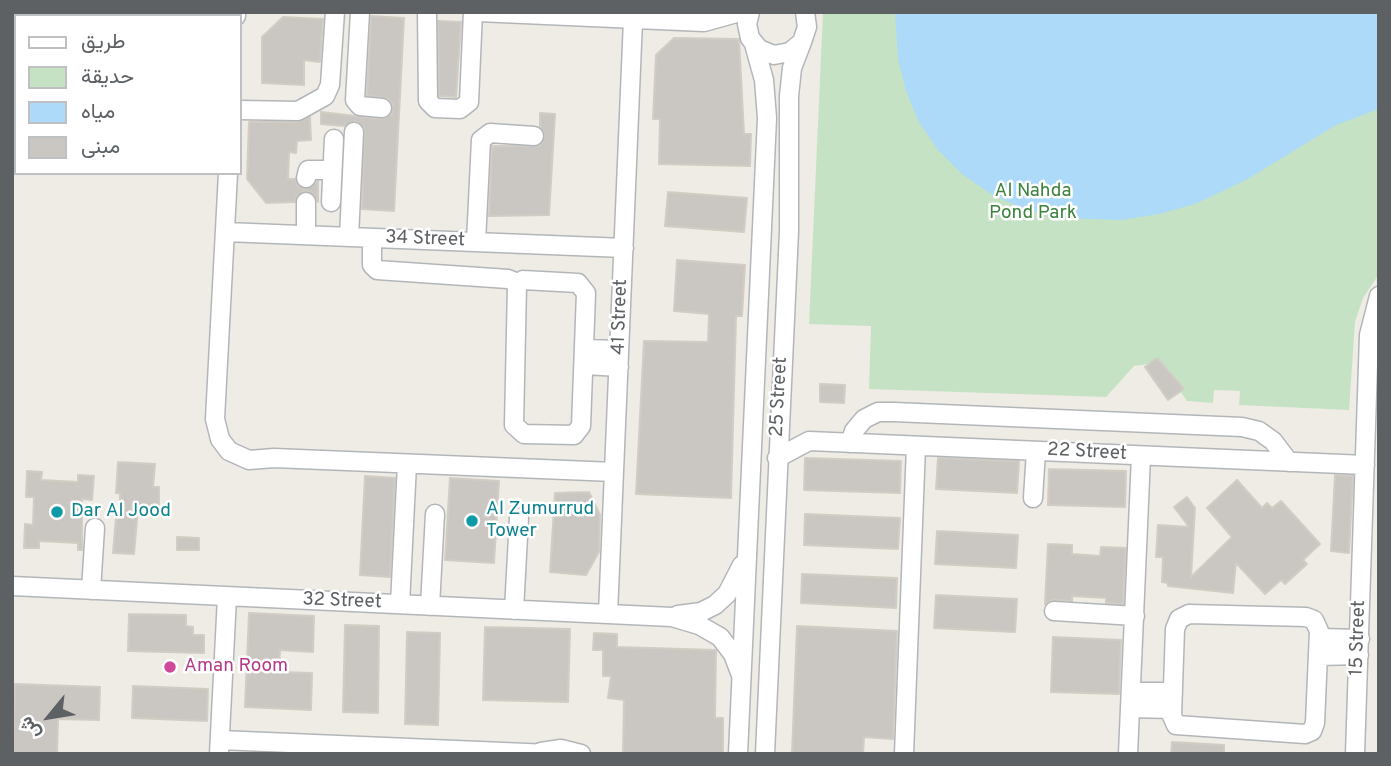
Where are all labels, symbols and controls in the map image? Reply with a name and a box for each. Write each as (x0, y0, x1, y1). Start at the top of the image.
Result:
legend (14, 14, 242, 175)
text: طريق (81, 29, 126, 56)
text: حديقة (81, 64, 134, 91)
text: مياه (81, 99, 115, 126)
text: مبنى (81, 134, 120, 161)
park label: Al Nahda Pond Park (989, 181, 1077, 225)
street label: 34 Street (385, 227, 465, 253)
street label: 41 Street (608, 279, 634, 355)
street label: 25 Street (767, 356, 793, 438)
street label: 22 Street (1046, 440, 1128, 466)
place label: Al Zumurrud Tower (486, 499, 594, 543)
place label: Dar Al Jood (71, 501, 171, 523)
marker: Dar Al Jood (49, 504, 65, 520)
marker: Al Zumurrud Tower (464, 513, 480, 529)
street label: 32 Street (302, 589, 382, 615)
street label: 15 Street (1346, 600, 1372, 676)
place label: Aman Room (184, 656, 288, 678)
marker: Aman Room (162, 659, 178, 675)
north arrow (14, 682, 84, 752)
text: ش (15, 712, 47, 743)

